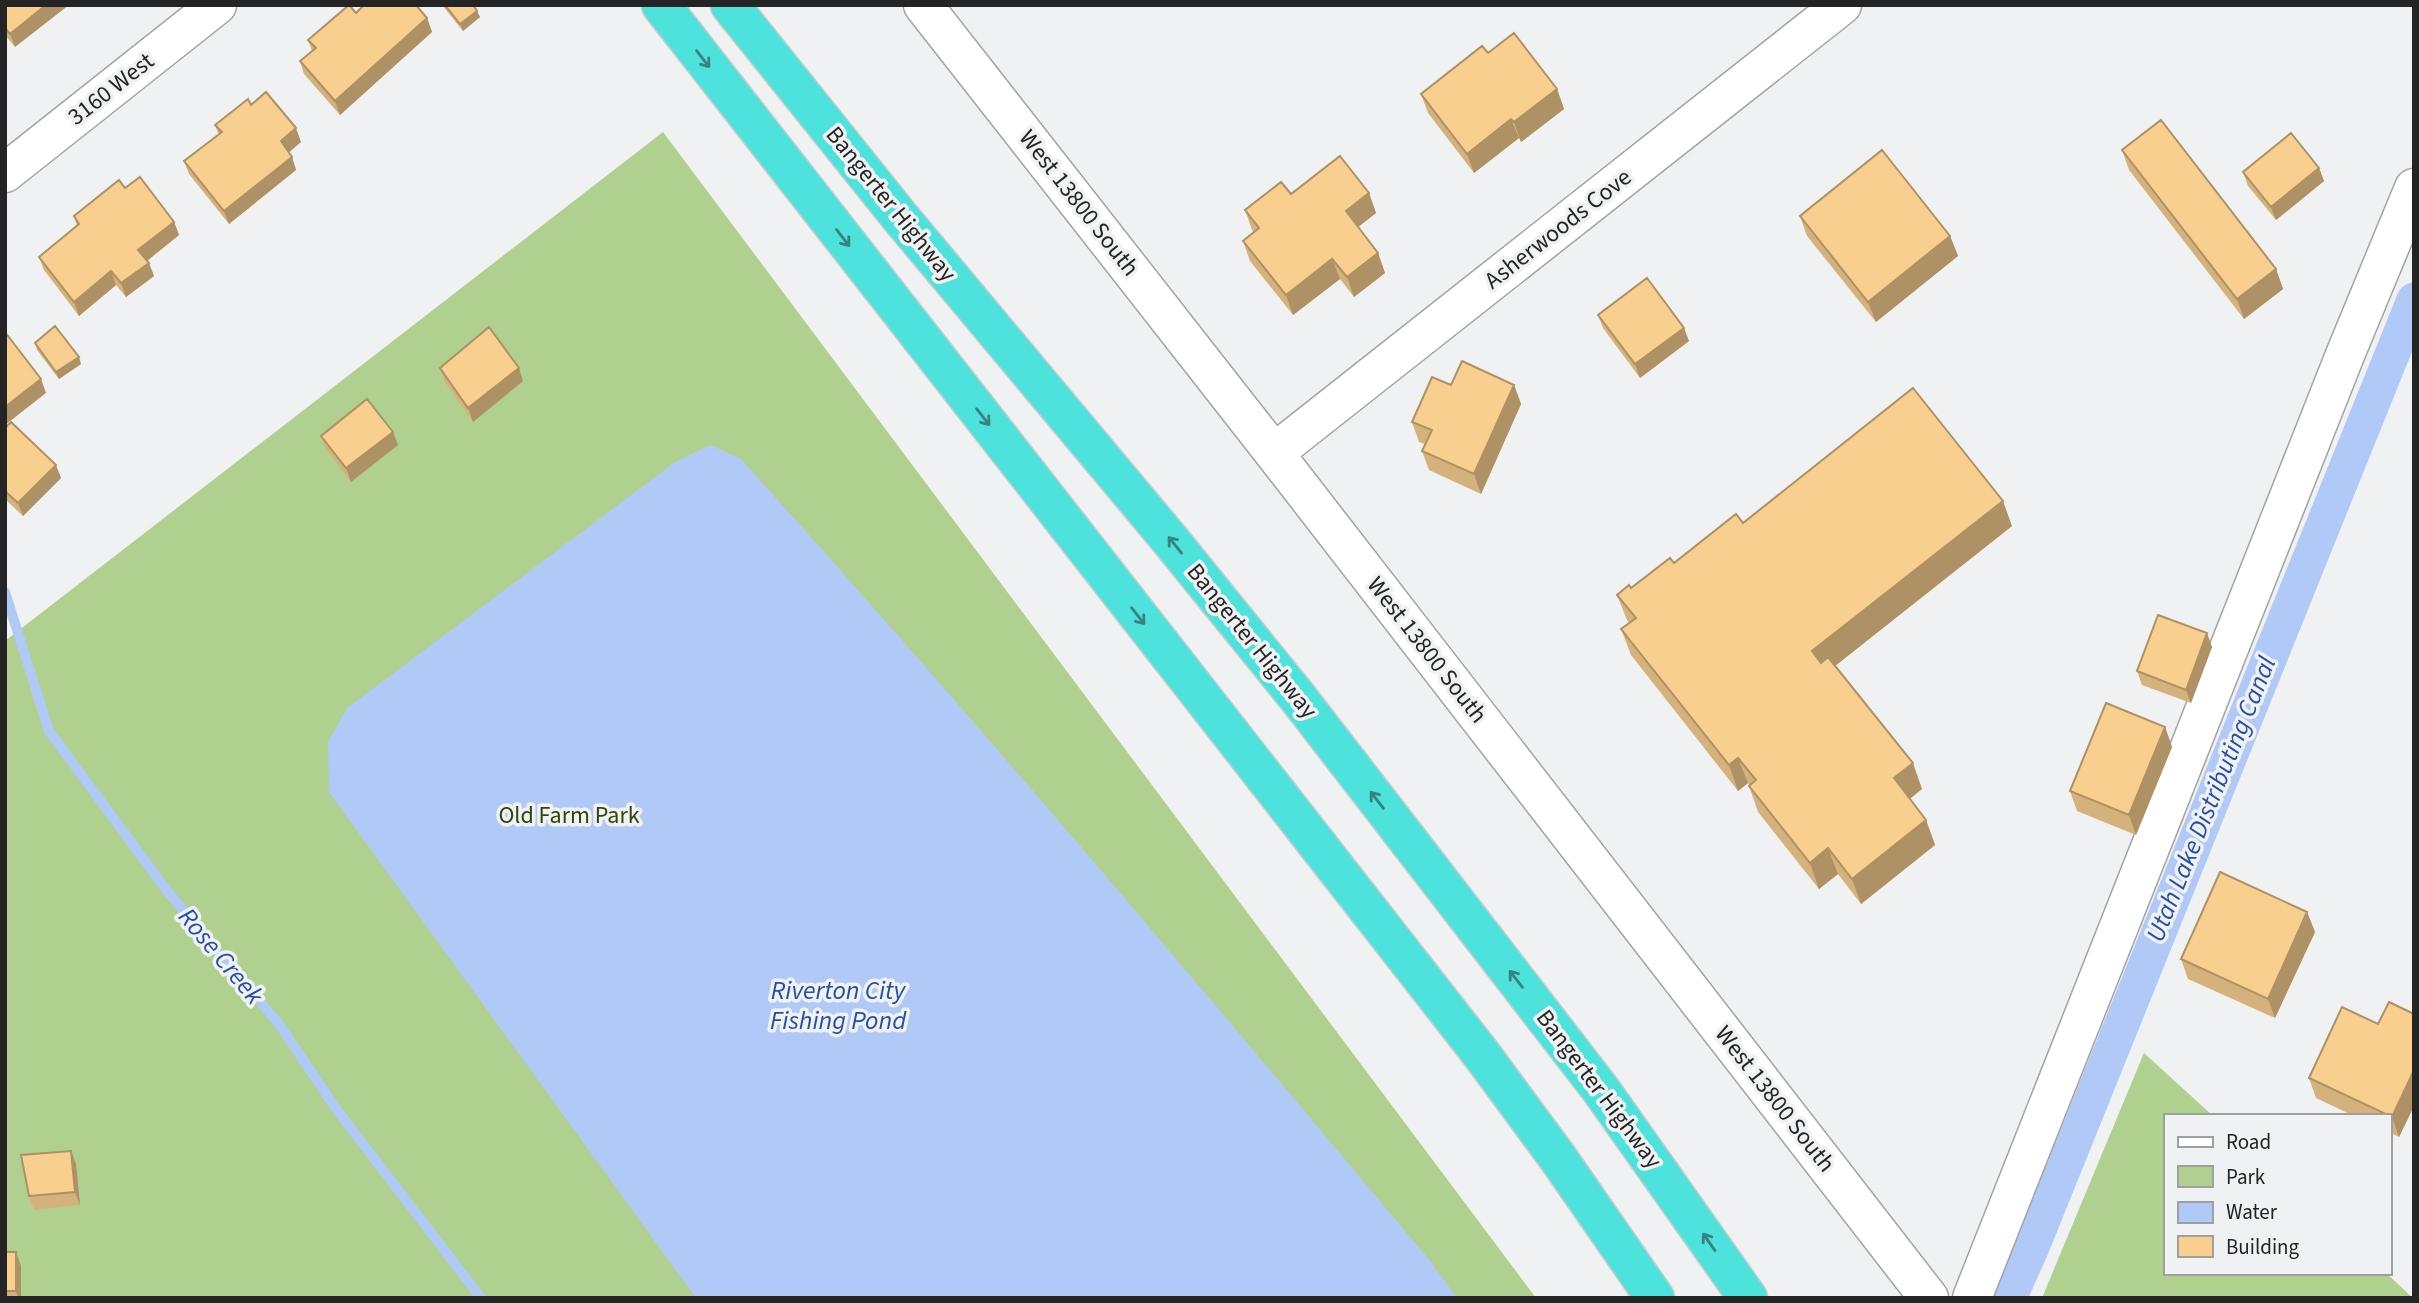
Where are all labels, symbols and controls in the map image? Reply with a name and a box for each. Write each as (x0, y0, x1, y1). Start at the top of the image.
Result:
street label: 3160 West (60, 44, 162, 134)
one-way arrow (695, 49, 710, 68)
street label: Bangerter Highway (817, 119, 965, 289)
street label: West 13800 South (1010, 122, 1148, 284)
street label: Asherwoods Cove (1477, 160, 1639, 298)
one-way arrow (835, 229, 850, 247)
one-way arrow (975, 408, 991, 426)
one-way arrow (1167, 536, 1182, 554)
street label: Bangerter Highway (1178, 556, 1326, 726)
street label: West 13800 South (1358, 569, 1496, 731)
one-way arrow (1131, 606, 1146, 625)
water label: Utah Lake Distributing Canal (2137, 650, 2285, 947)
one-way arrow (1369, 791, 1384, 809)
park label: Old Farm Park (498, 798, 640, 833)
water label: Rose Creek (170, 900, 273, 1013)
one-way arrow (1509, 971, 1524, 989)
water label: Riverton City Fishing Pond (770, 972, 907, 1039)
street label: Bangerter Highway (1527, 1002, 1671, 1176)
street label: West 13800 South (1706, 1018, 1844, 1180)
legend (2164, 1114, 2391, 1275)
text: Road (2226, 1127, 2271, 1157)
text: Park (2226, 1162, 2266, 1192)
text: Water (2226, 1197, 2278, 1227)
one-way arrow (1702, 1232, 1716, 1252)
text: Building (2226, 1232, 2300, 1262)

